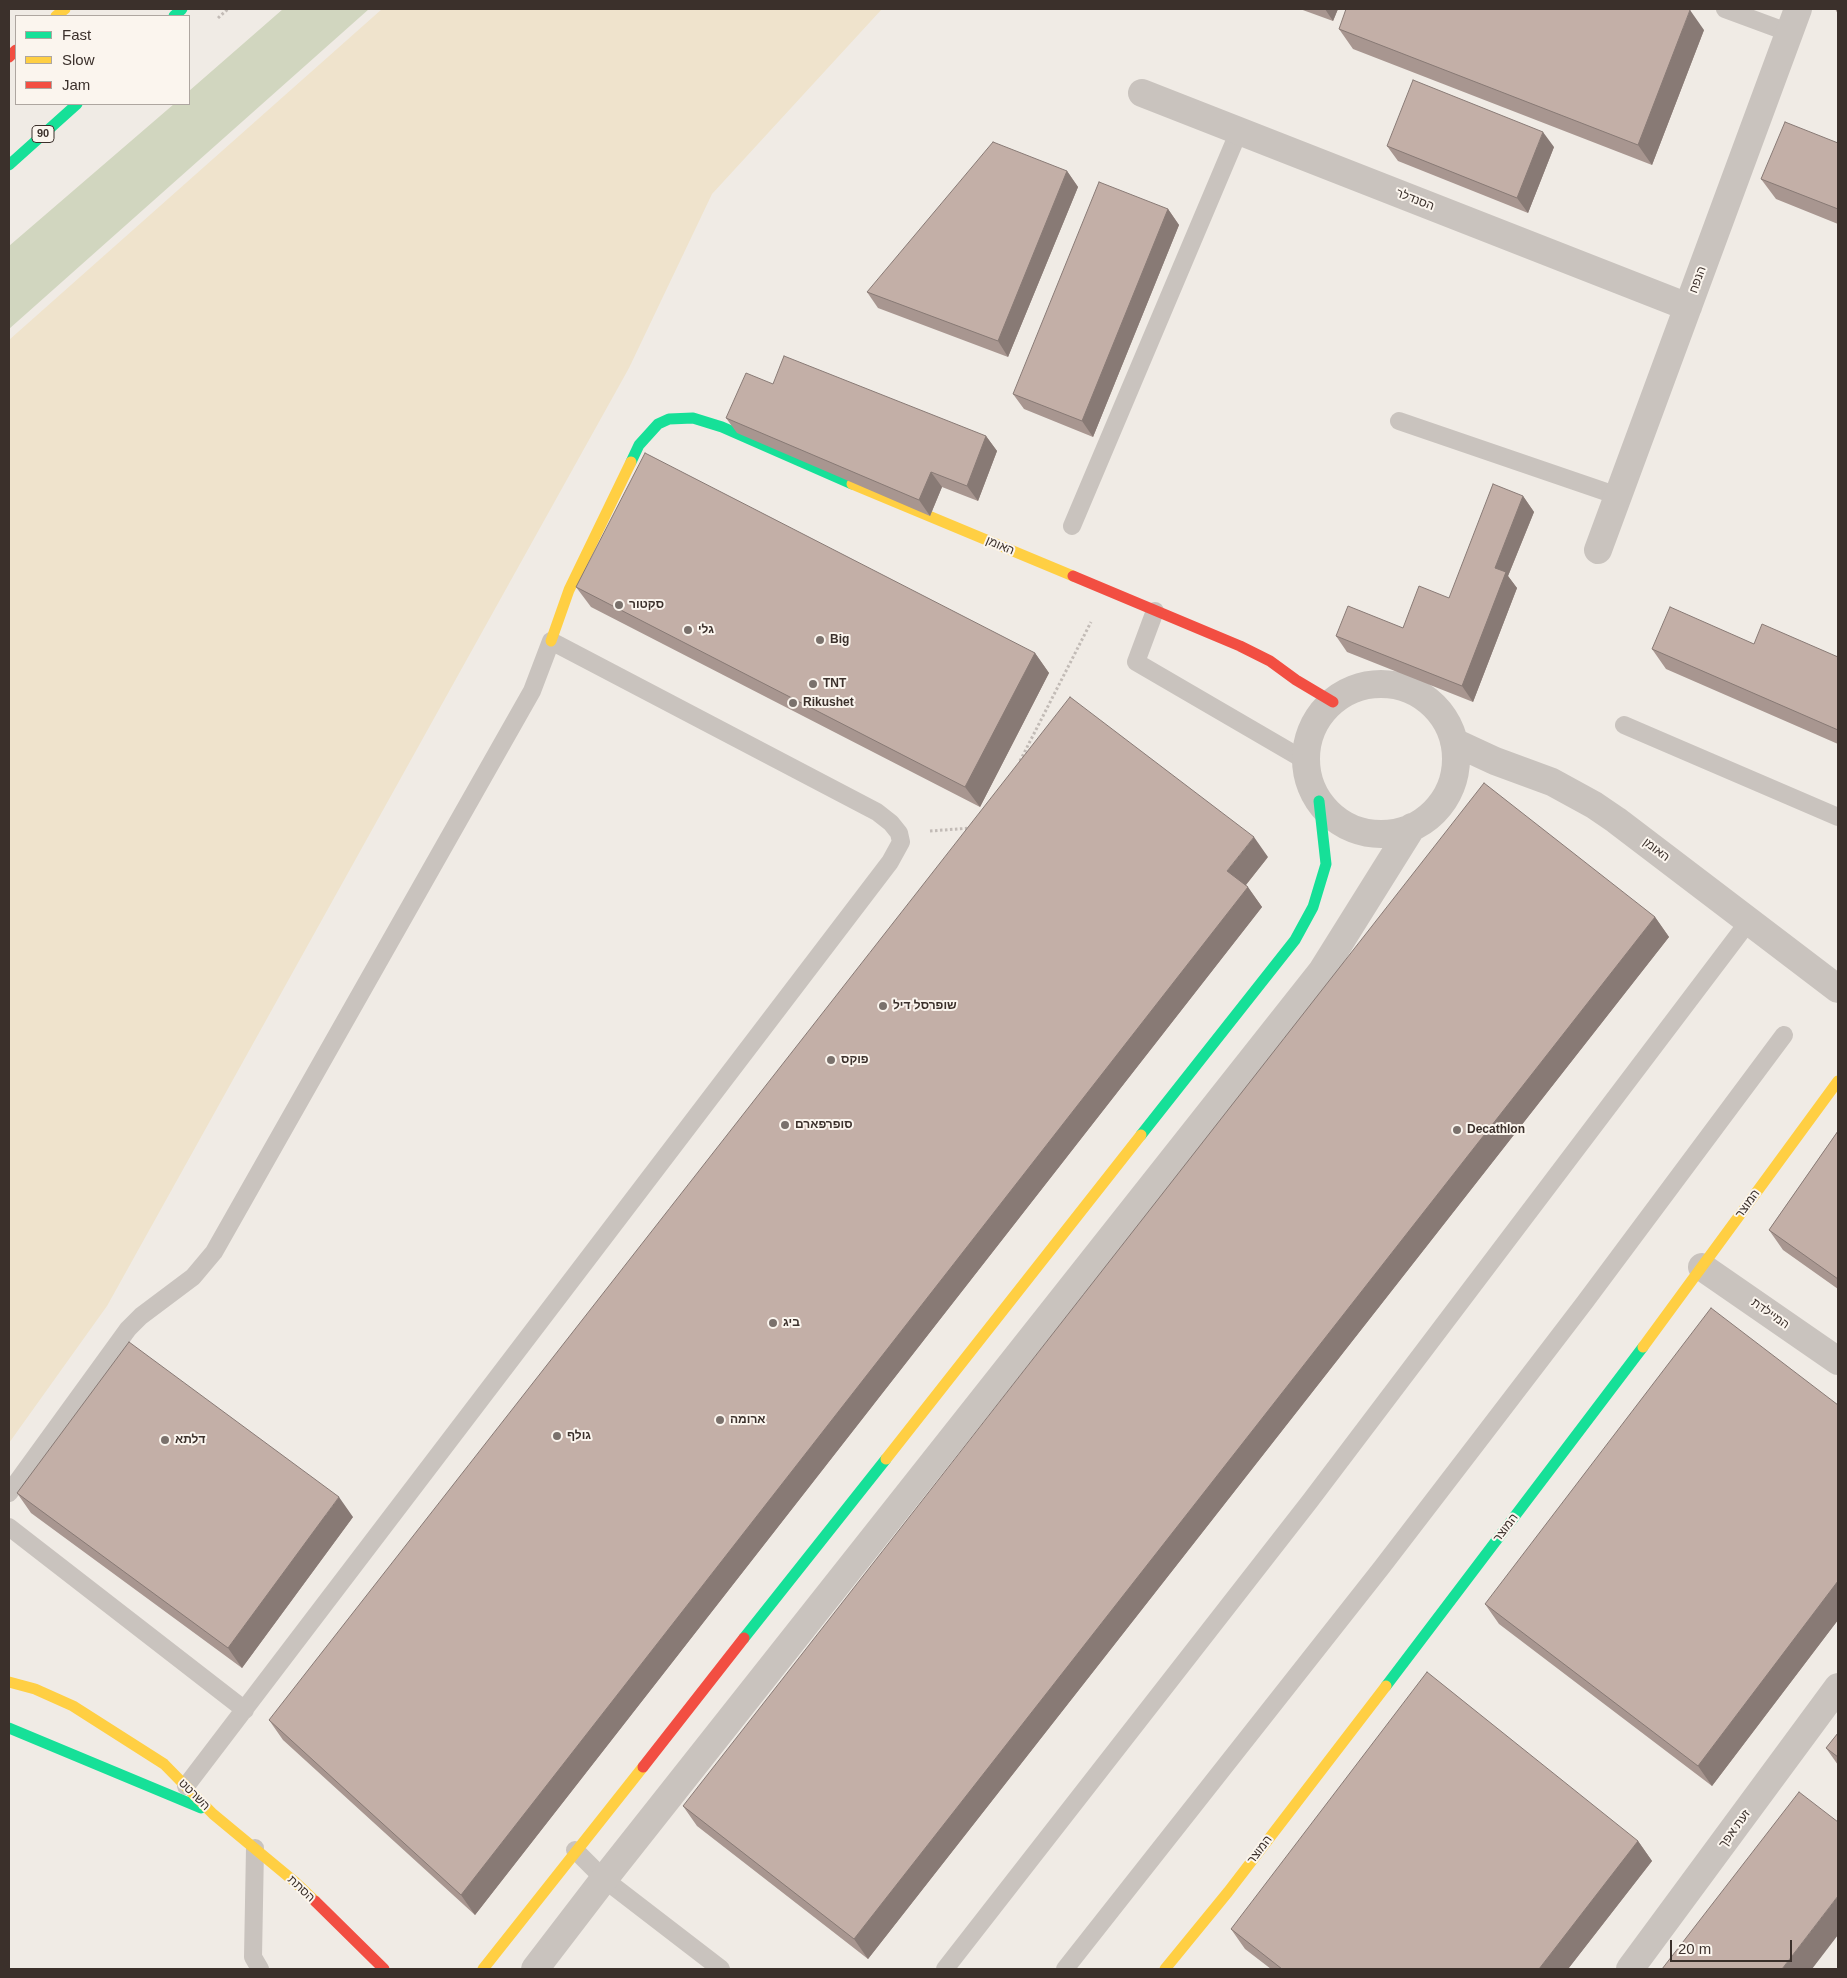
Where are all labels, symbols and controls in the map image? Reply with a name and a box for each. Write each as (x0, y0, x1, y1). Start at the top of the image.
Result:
legend (15, 15, 190, 105)
text: Fast (62, 26, 91, 43)
text: Slow (62, 51, 95, 68)
text: Jam (62, 76, 90, 93)
road number: 90 (32, 126, 54, 142)
street label: הסנדלר (1394, 186, 1436, 214)
street label: הנפח (1687, 265, 1709, 295)
street label: האומן (984, 534, 1016, 558)
place label: סקטור (629, 598, 664, 612)
marker: סקטור (613, 599, 625, 611)
place label: גלי (698, 623, 714, 637)
marker: גלי (682, 624, 694, 636)
place label: Big (830, 633, 849, 647)
marker: Big (814, 634, 826, 646)
place label: TNT (823, 677, 846, 691)
marker: TNT (807, 678, 819, 690)
place label: Rikushet (803, 696, 854, 710)
marker: Rikushet (787, 697, 799, 709)
street label: האומן (1640, 835, 1672, 865)
place label: שופרסל דיל (893, 999, 957, 1013)
marker: שופרסל דיל (877, 1000, 889, 1012)
place label: פוקס (841, 1053, 869, 1067)
marker: פוקס (825, 1054, 837, 1066)
place label: סופרפארם (795, 1118, 853, 1132)
marker: סופרפארם (779, 1119, 791, 1131)
place label: Decathlon (1467, 1123, 1525, 1137)
marker: Decathlon (1451, 1124, 1463, 1136)
street label: המוצר (1733, 1187, 1763, 1221)
street label: המיילדת (1748, 1296, 1792, 1332)
place label: ביג (783, 1316, 800, 1330)
marker: ביג (767, 1317, 779, 1329)
place label: ארומה (730, 1413, 766, 1427)
marker: ארומה (714, 1414, 726, 1426)
place label: גולף (567, 1429, 591, 1443)
marker: גולף (551, 1430, 563, 1442)
place label: דלתא (175, 1433, 205, 1447)
marker: דלתא (159, 1434, 171, 1446)
street label: המוצר (1491, 1511, 1521, 1545)
street label: השרטט (175, 1776, 213, 1814)
street label: זעת אפך (1716, 1807, 1754, 1851)
street label: המוצר (1245, 1833, 1275, 1867)
street label: הסתת (284, 1873, 318, 1905)
scale bar (1672, 1930, 1794, 1962)
text: 20 m (1678, 1940, 1711, 1957)

